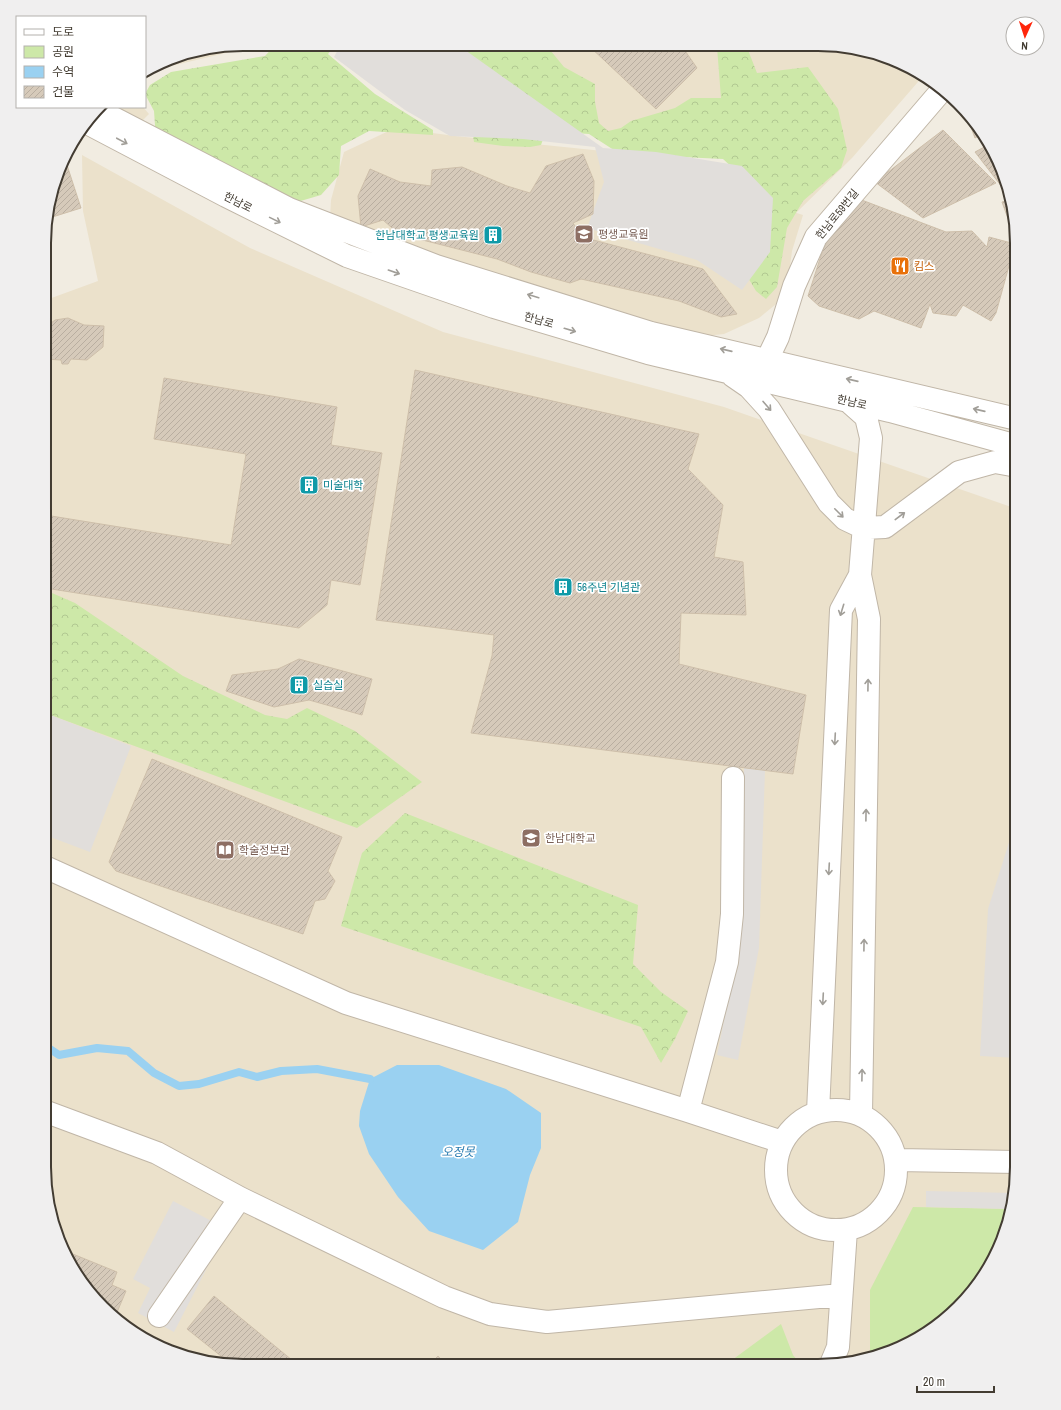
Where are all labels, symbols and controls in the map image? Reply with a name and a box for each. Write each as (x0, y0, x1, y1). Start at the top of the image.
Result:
legend (16, 16, 146, 108)
north arrow (1005, 16, 1045, 56)
text: 도로 (52, 24, 74, 40)
text: N (1021, 39, 1028, 53)
text: 공원 (52, 44, 74, 60)
text: 수역 (52, 64, 74, 80)
text: 건물 (52, 84, 74, 100)
one-way arrow (116, 138, 128, 145)
street label: 한남로59번길 (812, 186, 862, 242)
street label: 한남로 (221, 189, 255, 215)
one-way arrow (269, 217, 281, 224)
school or university icon: 평생교육원 (573, 223, 595, 245)
building icon: 한남대학교 평생교육원 (482, 224, 504, 246)
place label: 평생교육원 (598, 227, 649, 241)
place label: 한남대학교 평생교육원 (375, 228, 479, 242)
restaurant icon: 킴스 (889, 255, 911, 277)
place label: 킴스 (914, 259, 934, 273)
one-way arrow (387, 269, 400, 276)
one-way arrow (527, 292, 540, 299)
street label: 한남로 (522, 309, 556, 331)
one-way arrow (564, 327, 577, 334)
one-way arrow (720, 346, 733, 354)
one-way arrow (846, 375, 859, 383)
street label: 한남로 (836, 392, 868, 412)
one-way arrow (762, 401, 771, 411)
one-way arrow (973, 405, 986, 413)
building icon: 미술대학 (298, 474, 320, 496)
place label: 미술대학 (323, 478, 363, 492)
one-way arrow (834, 508, 844, 518)
one-way arrow (894, 511, 905, 520)
building icon: 56주년 기념관 (552, 576, 574, 598)
place label: 56주년 기념관 (577, 580, 640, 594)
one-way arrow (838, 603, 845, 616)
building icon: 실습실 (288, 674, 310, 696)
place label: 실습실 (313, 678, 343, 692)
one-way arrow (864, 679, 872, 692)
one-way arrow (831, 732, 839, 745)
one-way arrow (862, 809, 870, 822)
school or university icon: 한남대학교 (520, 827, 542, 849)
place label: 한남대학교 (545, 831, 596, 845)
library icon: 학술정보관 (214, 839, 236, 861)
place label: 학술정보관 (239, 843, 290, 857)
one-way arrow (825, 862, 833, 875)
one-way arrow (860, 939, 868, 952)
one-way arrow (819, 992, 827, 1005)
one-way arrow (858, 1069, 865, 1082)
water label: 오정못 (441, 1144, 476, 1160)
scale bar (917, 1368, 994, 1394)
text: 20 m (923, 1374, 945, 1390)

